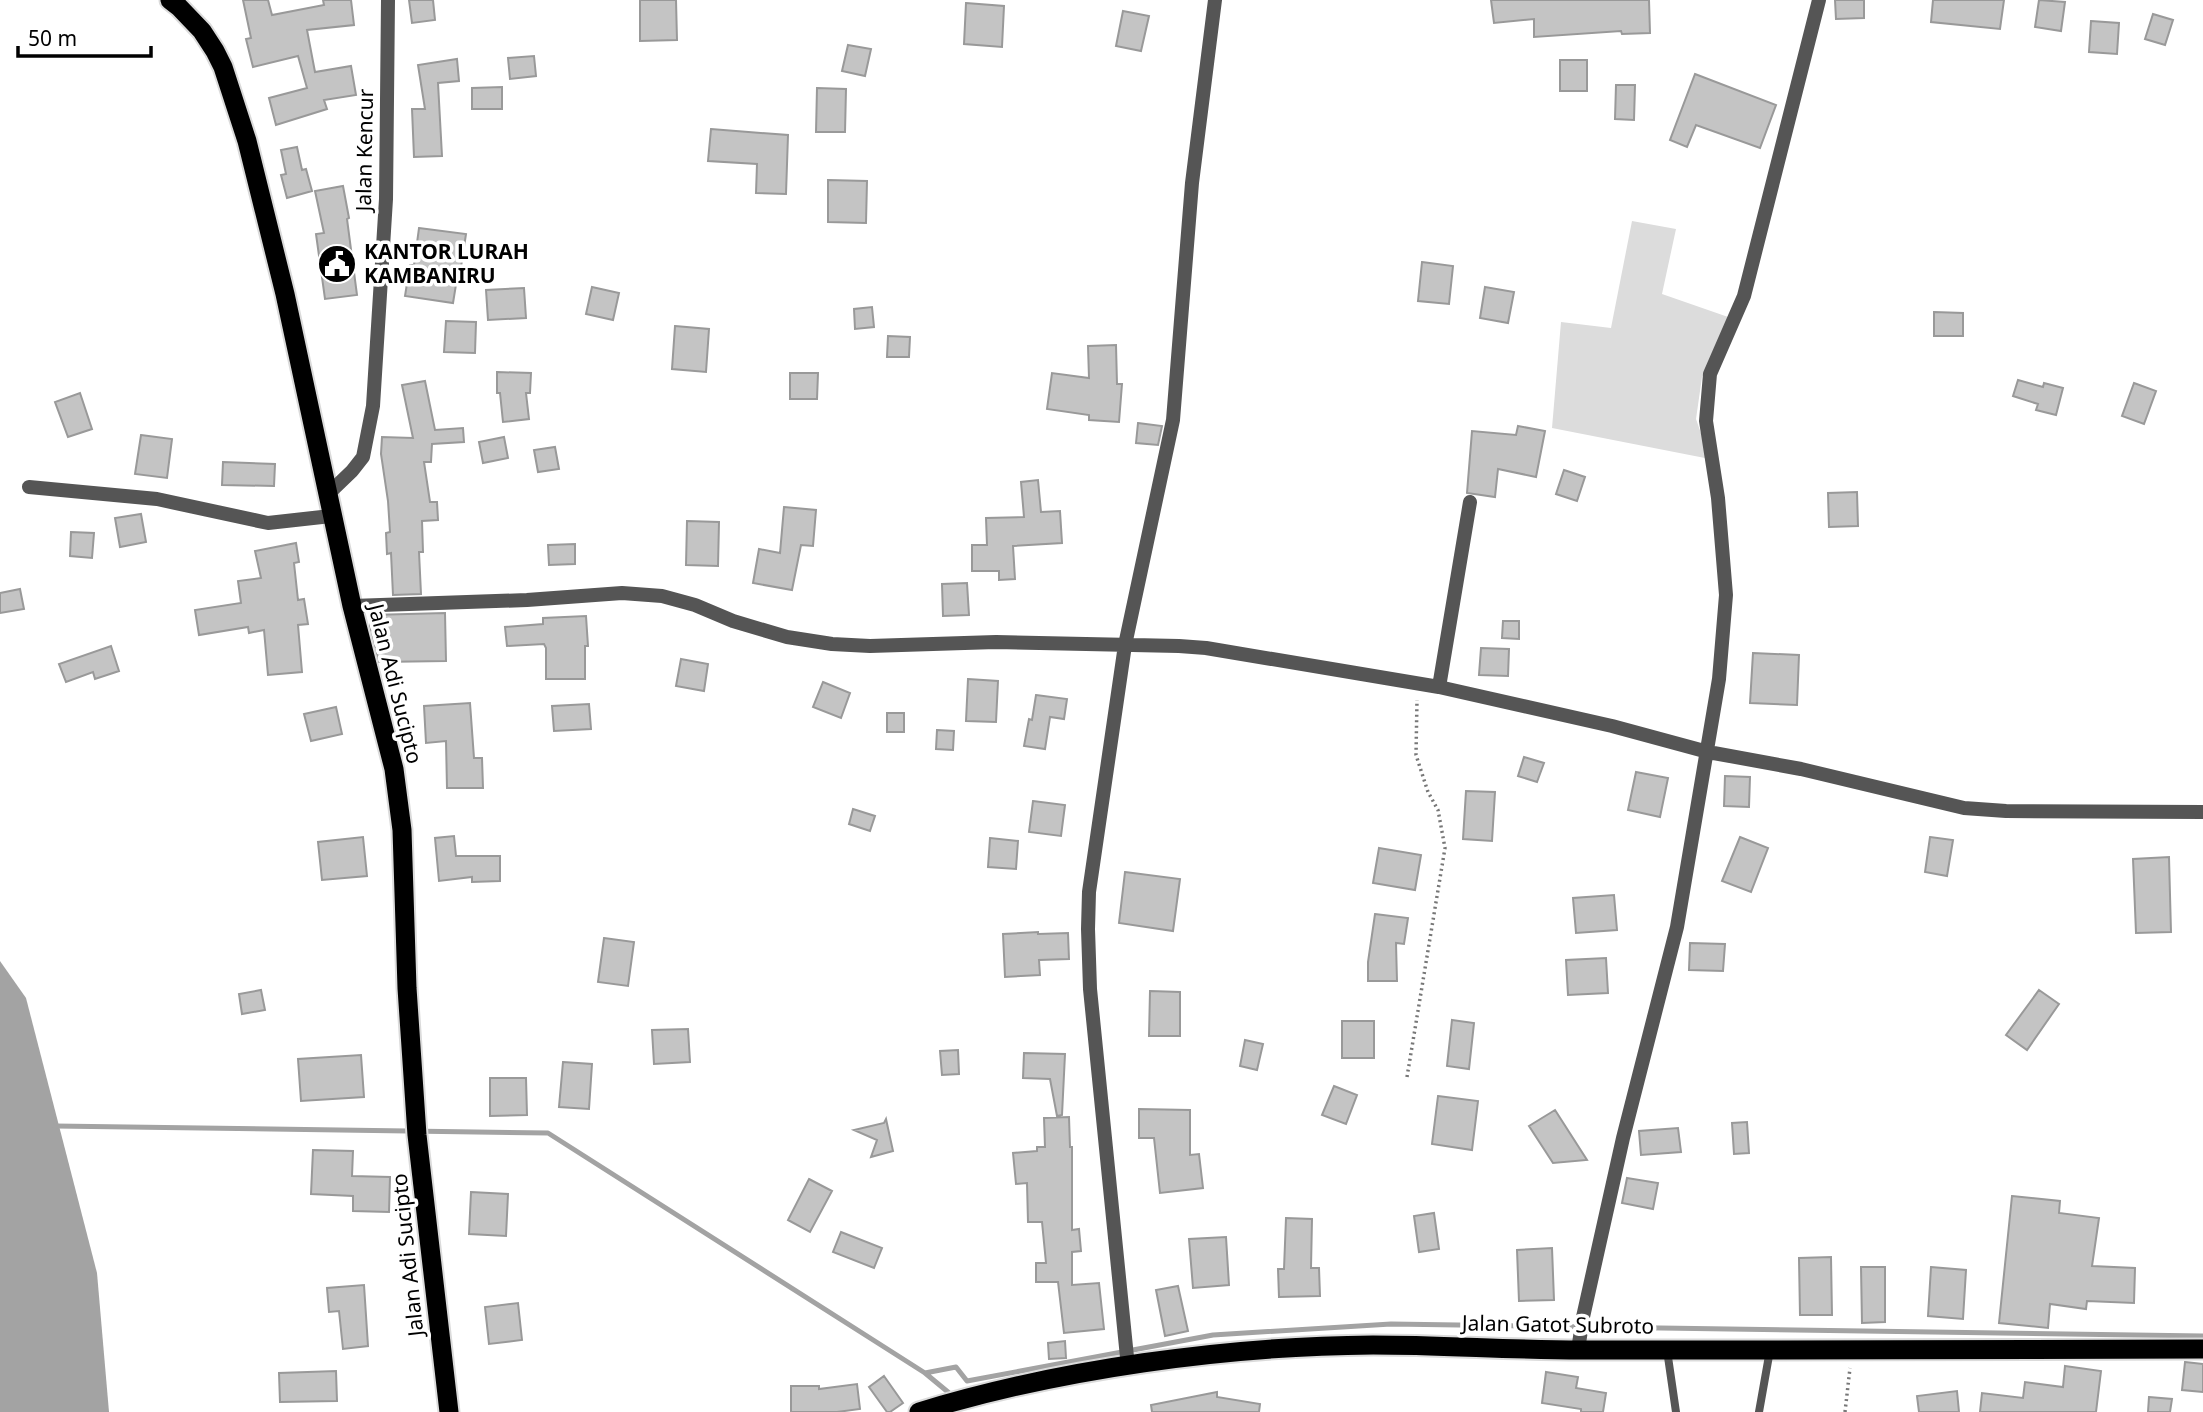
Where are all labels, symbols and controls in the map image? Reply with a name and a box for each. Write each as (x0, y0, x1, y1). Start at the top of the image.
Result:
scale bar (18, 14, 150, 58)
text: 50 m (28, 24, 77, 52)
street label: Jalan Kencur (349, 88, 379, 214)
place label: KANTOR LURAH KAMBANIRU (364, 237, 529, 289)
public building icon: KANTOR LURAH KAMBANIRU (316, 243, 358, 285)
street label: Jalan Adi Sucipto (362, 599, 429, 767)
street label: Jalan Adi Sucipto (385, 1172, 430, 1340)
street label: Jalan Gatot Subroto (1460, 1308, 1654, 1340)

